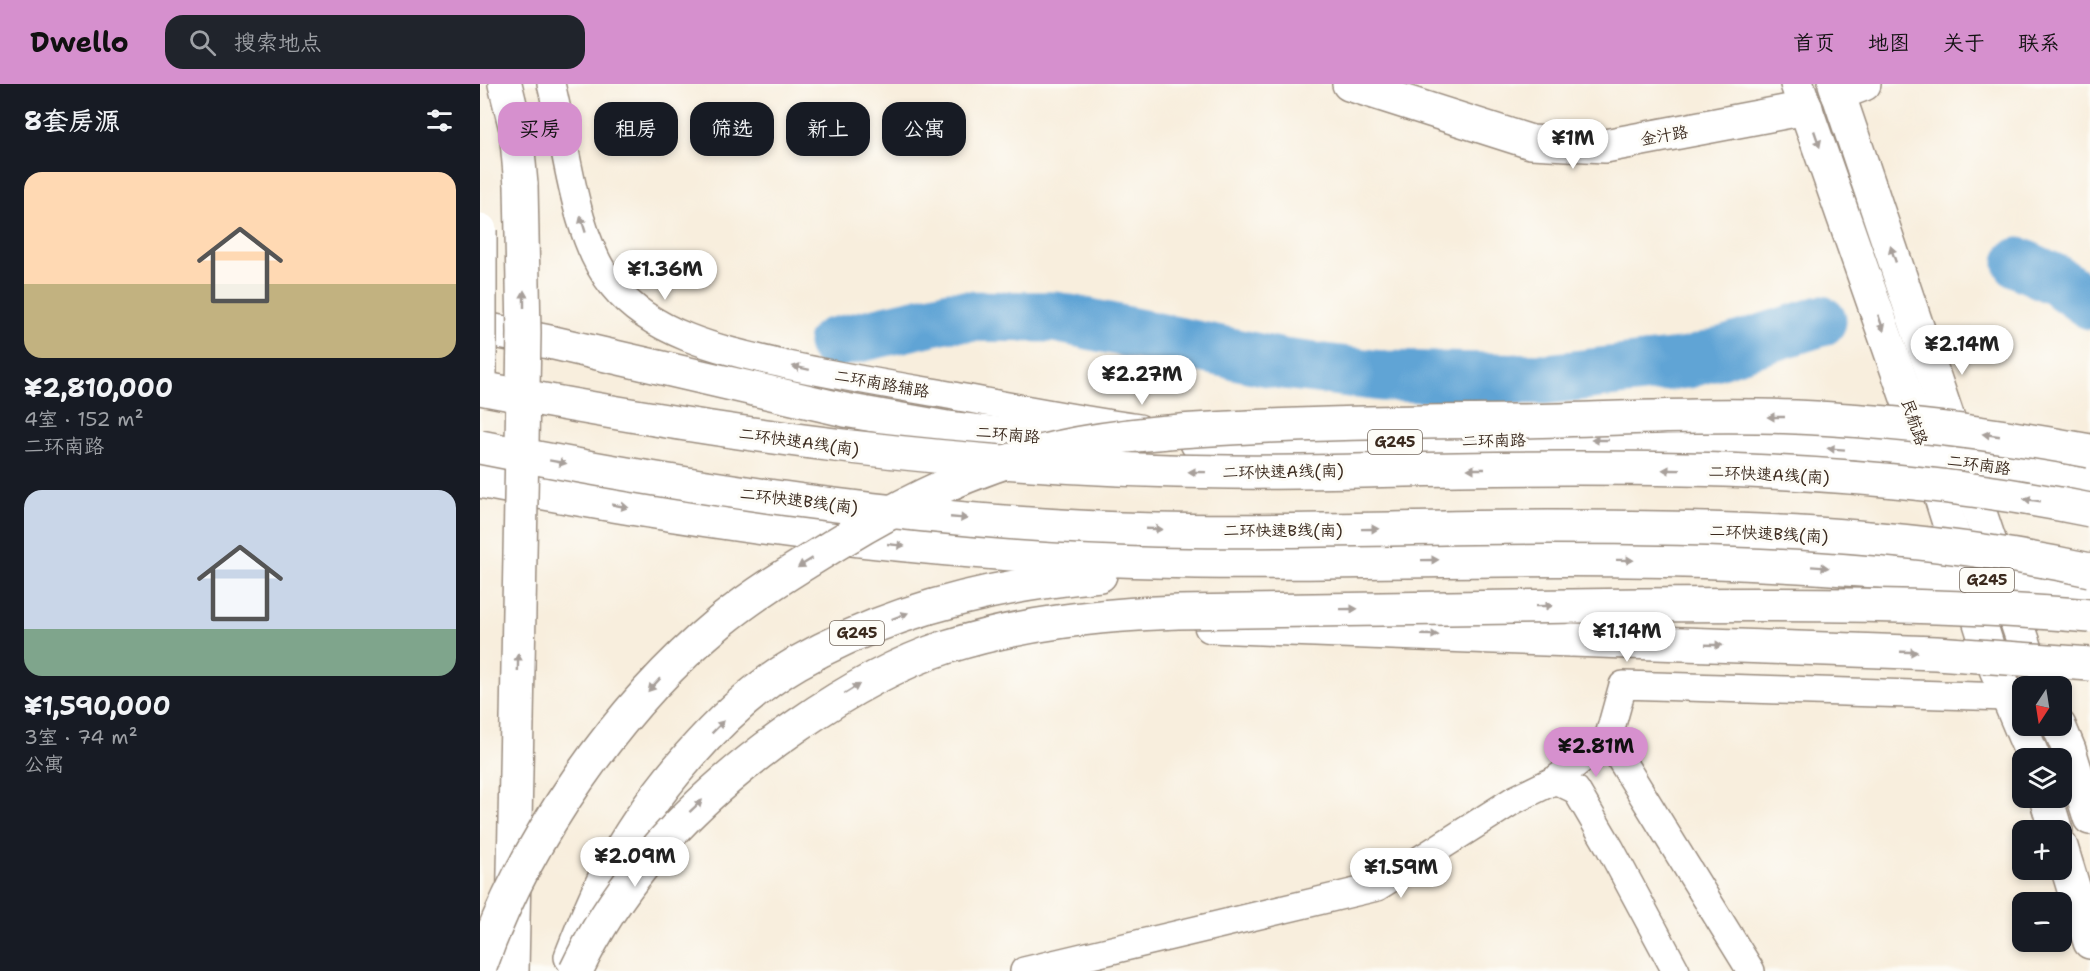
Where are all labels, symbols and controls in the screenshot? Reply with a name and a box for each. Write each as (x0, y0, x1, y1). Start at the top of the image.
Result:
search box (165, 15, 585, 69)
text: Dwello (30, 23, 129, 61)
icon: search (186, 26, 219, 59)
text: 搜索地点 (234, 28, 322, 57)
text: 首页 (1793, 29, 1835, 57)
text: 地图 (1868, 29, 1910, 57)
text: 关于 (1943, 29, 1985, 57)
text: 联系 (2018, 29, 2060, 57)
chip: 买房 (498, 102, 582, 156)
chip: 租房 (594, 102, 678, 156)
chip: 筛选 (690, 102, 774, 156)
chip: 新上 (786, 102, 870, 156)
chip: 公寓 (882, 102, 966, 156)
text: 8套房源 (24, 103, 120, 138)
icon: filters (423, 104, 456, 137)
pin: ¥1M (1544, 119, 1602, 170)
street label: 金汁路 (1639, 121, 1690, 150)
text: ¥1M (1551, 125, 1595, 151)
one-way arrow (1812, 130, 1822, 148)
icon: home (186, 211, 294, 319)
one-way arrow (578, 215, 587, 233)
one-way arrow (1888, 245, 1898, 263)
pin: ¥1.36M (616, 250, 714, 301)
text: ¥1.36M (627, 256, 703, 282)
one-way arrow (519, 290, 529, 309)
one-way arrow (1877, 314, 1886, 332)
pin: ¥2.14M (1913, 325, 2011, 376)
text: ¥2.14M (1925, 331, 1999, 357)
pin: ¥2.27M (1093, 355, 1191, 406)
text: ¥2.27M (1102, 361, 1182, 387)
one-way arrow (792, 363, 811, 372)
street label: 二环南路辅路 (833, 365, 931, 402)
text: ¥2,810,000 (24, 370, 173, 405)
street label: 民航路 (1897, 396, 1932, 448)
text: 4室 · 152 m² (24, 406, 144, 432)
one-way arrow (1766, 412, 1785, 422)
street label: 二环南路 (975, 421, 1041, 448)
street label: 二环快速A线(南) (737, 423, 860, 460)
street label: 二环南路 (1462, 429, 1526, 452)
road number: G245 (1368, 430, 1422, 454)
one-way arrow (1981, 431, 2000, 440)
text: 二环南路 (24, 433, 104, 459)
one-way arrow (1590, 435, 1609, 445)
one-way arrow (1827, 444, 1846, 454)
street label: 二环南路 (1946, 450, 2012, 479)
one-way arrow (549, 458, 568, 467)
street label: 二环快速A线(南) (1222, 460, 1344, 483)
street label: 二环快速A线(南) (1708, 461, 1830, 488)
one-way arrow (1467, 464, 1486, 474)
one-way arrow (1662, 465, 1681, 474)
one-way arrow (1188, 467, 1207, 477)
street label: 二环快速B线(南) (739, 483, 859, 518)
one-way arrow (2023, 496, 2042, 505)
one-way arrow (611, 502, 630, 511)
one-way arrow (950, 513, 969, 523)
street label: 二环快速B线(南) (1224, 520, 1342, 541)
street label: 二环快速B线(南) (1709, 520, 1829, 547)
one-way arrow (1360, 524, 1379, 534)
one-way arrow (1144, 525, 1163, 534)
icon: home (186, 529, 294, 637)
one-way arrow (887, 540, 906, 549)
one-way arrow (1615, 555, 1634, 565)
one-way arrow (1420, 556, 1439, 565)
one-way arrow (798, 557, 814, 569)
one-way arrow (1810, 563, 1829, 572)
road number: G245 (1960, 568, 2014, 592)
one-way arrow (1535, 601, 1554, 611)
one-way arrow (1340, 604, 1359, 614)
one-way arrow (891, 611, 909, 620)
pin: ¥1.14M (1578, 612, 1676, 663)
text: ¥1.14M (1593, 618, 1661, 644)
road number: G245 (830, 621, 884, 645)
one-way arrow (1420, 631, 1439, 640)
one-way arrow (1705, 640, 1724, 649)
one-way arrow (1900, 648, 1919, 657)
one-way arrow (513, 653, 523, 672)
north arrow (2012, 676, 2072, 736)
map controls (2012, 676, 2072, 952)
one-way arrow (648, 677, 661, 692)
one-way arrow (844, 683, 860, 694)
text: ¥1,590,000 (24, 688, 171, 723)
one-way arrow (710, 721, 724, 735)
text: 3室 · 74 m² (24, 724, 138, 750)
pin: ¥2.81M (1547, 727, 1645, 778)
text: ¥2.81M (1558, 733, 1634, 759)
button: layers (2012, 748, 2072, 808)
text: 公寓 (24, 751, 64, 777)
one-way arrow (689, 799, 704, 813)
button: + (2012, 820, 2072, 880)
pin: ¥2.09M (586, 837, 684, 888)
text: ¥2.09M (594, 843, 676, 869)
pin: ¥1.59M (1352, 848, 1450, 899)
text: ¥1.59M (1364, 854, 1438, 880)
button: − (2012, 892, 2072, 952)

